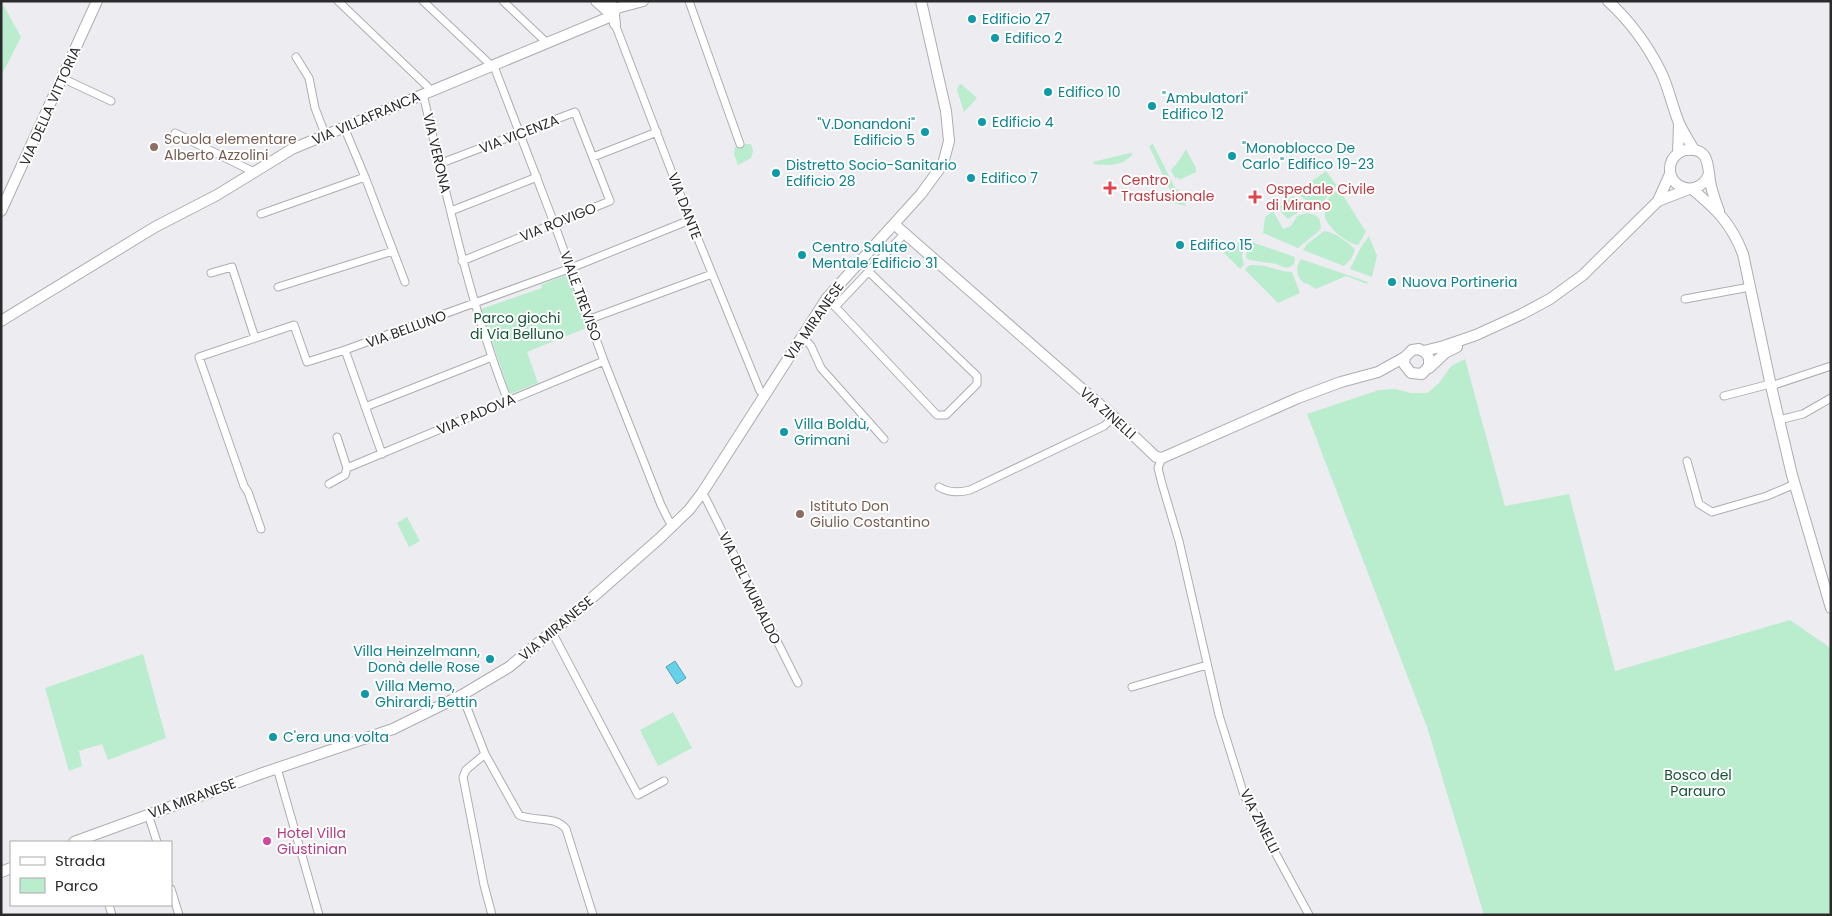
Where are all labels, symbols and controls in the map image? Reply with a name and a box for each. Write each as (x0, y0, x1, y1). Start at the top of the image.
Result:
place label: Edificio 27 (982, 9, 1051, 29)
marker: Edificio 27 (966, 13, 978, 25)
place label: Edifico 2 (1005, 28, 1062, 48)
marker: Edifico 2 (989, 32, 1001, 44)
street label: VIA DELLA VITTORIA (15, 43, 85, 169)
place label: Edifico 10 (1058, 82, 1121, 102)
street label: VIA VILLAFRANCA (309, 86, 423, 150)
marker: Edifico 10 (1042, 86, 1054, 98)
place label: "Ambulatori" Edifico 12 (1162, 88, 1248, 124)
marker: "Ambulatori" Edifico 12 (1146, 100, 1158, 112)
street label: VIA VICENZA (476, 110, 562, 158)
street label: VIA VERONA (418, 111, 456, 195)
place label: Edificio 4 (992, 112, 1054, 132)
place label: "V.Donandoni" Edificio 5 (817, 114, 915, 150)
marker: Edificio 4 (976, 116, 988, 128)
marker: "V.Donandoni" Edificio 5 (919, 126, 931, 138)
place label: Scuola elementare Alberto Azzolini (164, 129, 297, 165)
place label: "Monoblocco De Carlo" Edifico 19-23 (1242, 138, 1374, 174)
marker: Scuola elementare Alberto Azzolini (148, 141, 160, 153)
marker: "Monoblocco De Carlo" Edifico 19-23 (1226, 150, 1238, 162)
place label: Distretto Socio-Sanitario Edificio 28 (786, 155, 957, 191)
marker: Distretto Socio-Sanitario Edificio 28 (770, 167, 782, 179)
place label: Edifico 7 (981, 168, 1038, 188)
street label: VIA DANTE (663, 170, 707, 242)
place label: Centro Trasfusionale (1121, 170, 1215, 206)
marker: Edifico 7 (965, 172, 977, 184)
place label: Ospedale Civile di Mirano (1266, 179, 1375, 215)
marker: Centro Trasfusionale (1103, 181, 1117, 195)
marker: Ospedale Civile di Mirano (1248, 190, 1262, 204)
street label: VIA ROVIGO (517, 198, 599, 246)
place label: Edifico 15 (1190, 235, 1253, 255)
place label: Centro Salute Mentale Edificio 31 (812, 237, 938, 273)
marker: Edifico 15 (1174, 239, 1186, 251)
street label: VIALE TREVISO (555, 248, 607, 344)
marker: Centro Salute Mentale Edificio 31 (796, 249, 808, 261)
place label: Nuova Portineria (1402, 272, 1517, 292)
marker: Nuova Portineria (1386, 276, 1398, 288)
street label: VIA MIRANESE (779, 278, 849, 364)
street label: VIA BELLUNO (363, 305, 449, 353)
park label: Parco giochi di Via Belluno (470, 308, 564, 344)
street label: VIA ZINELLI (1075, 382, 1141, 444)
street label: VIA PADOVA (434, 388, 518, 440)
place label: Villa Boldù, Grimani (794, 414, 869, 450)
marker: Villa Boldù, Grimani (778, 426, 790, 438)
place label: Istituto Don Giulio Costantino (810, 496, 930, 532)
marker: Istituto Don Giulio Costantino (794, 508, 806, 520)
street label: VIA DEL MURIALDO (714, 528, 786, 648)
street label: VIA MIRANESE (514, 591, 598, 665)
place label: Villa Heinzelmann, Donà delle Rose (353, 641, 480, 677)
marker: Villa Heinzelmann, Donà delle Rose (484, 653, 496, 665)
place label: Villa Memo, Ghirardi, Bettin (375, 676, 477, 712)
marker: Villa Memo, Ghirardi, Bettin (359, 688, 371, 700)
place label: C'era una volta (283, 727, 389, 747)
marker: C'era una volta (267, 731, 279, 743)
park label: Bosco del Parauro (1664, 765, 1732, 801)
street label: VIA MIRANESE (145, 773, 239, 823)
street label: VIA ZINELLI (1235, 785, 1285, 857)
place label: Hotel Villa Giustinian (277, 823, 347, 859)
marker: Hotel Villa Giustinian (261, 835, 273, 847)
legend (10, 841, 172, 906)
text: Strada (55, 850, 105, 871)
text: Parco (55, 875, 98, 896)

